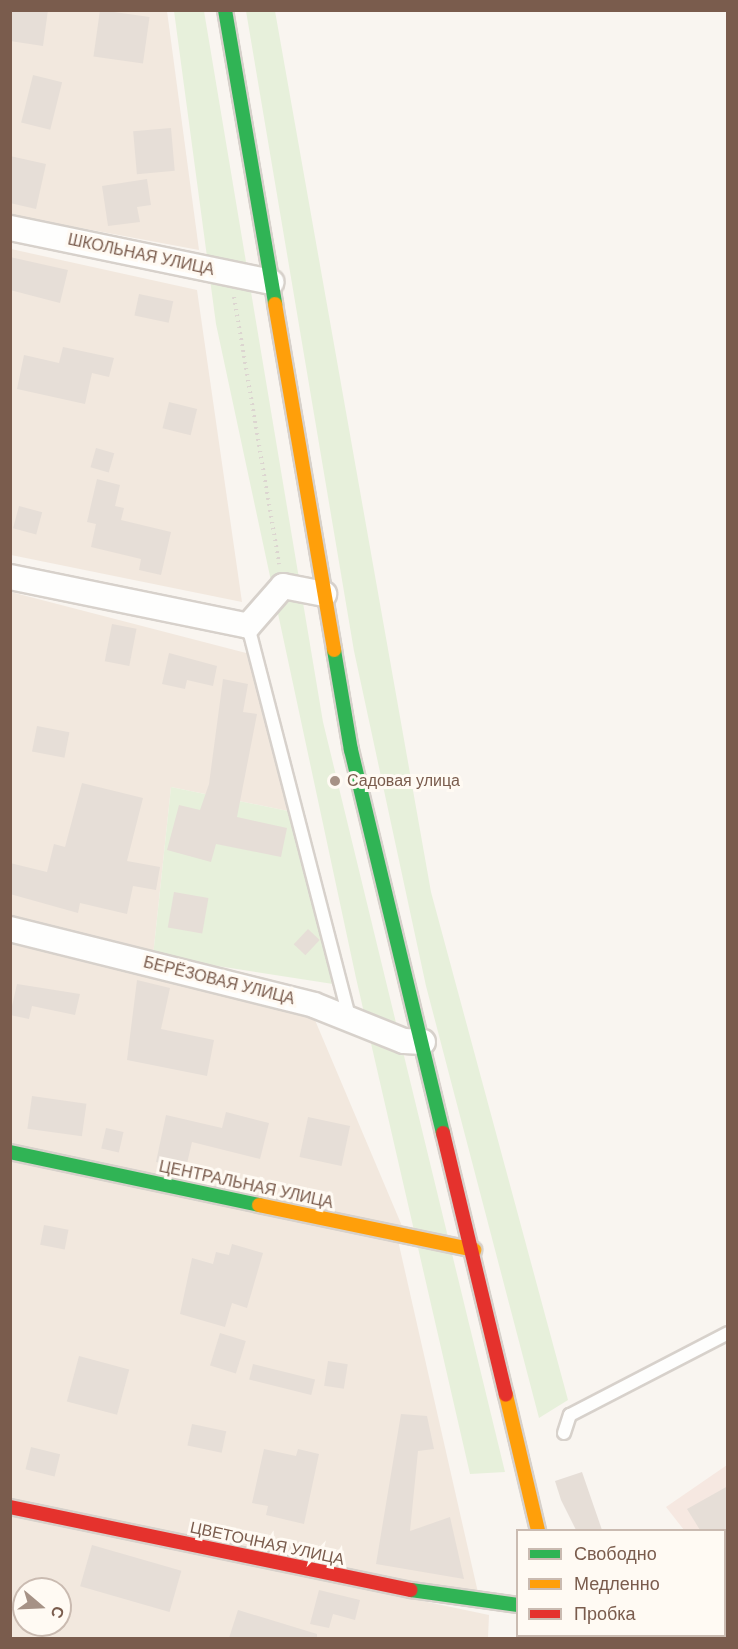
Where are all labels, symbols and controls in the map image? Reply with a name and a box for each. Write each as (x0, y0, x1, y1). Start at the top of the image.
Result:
street label: ШКОЛЬНАЯ УЛИЦА (66, 230, 216, 280)
place label: Садовая улица (347, 771, 460, 791)
marker: Садовая улица (328, 774, 342, 788)
street label: БЕРЁЗОВАЯ УЛИЦА (141, 953, 297, 1009)
street label: ЦЕНТРАЛЬНАЯ УЛИЦА (157, 1157, 335, 1213)
street label: ЦВЕТОЧНАЯ УЛИЦА (188, 1518, 346, 1570)
legend (516, 1529, 726, 1637)
text: Свободно (574, 1542, 657, 1566)
text: Медленно (574, 1572, 660, 1596)
north arrow (12, 1577, 72, 1637)
text: Пробка (574, 1602, 636, 1626)
text: С (46, 1603, 69, 1621)

